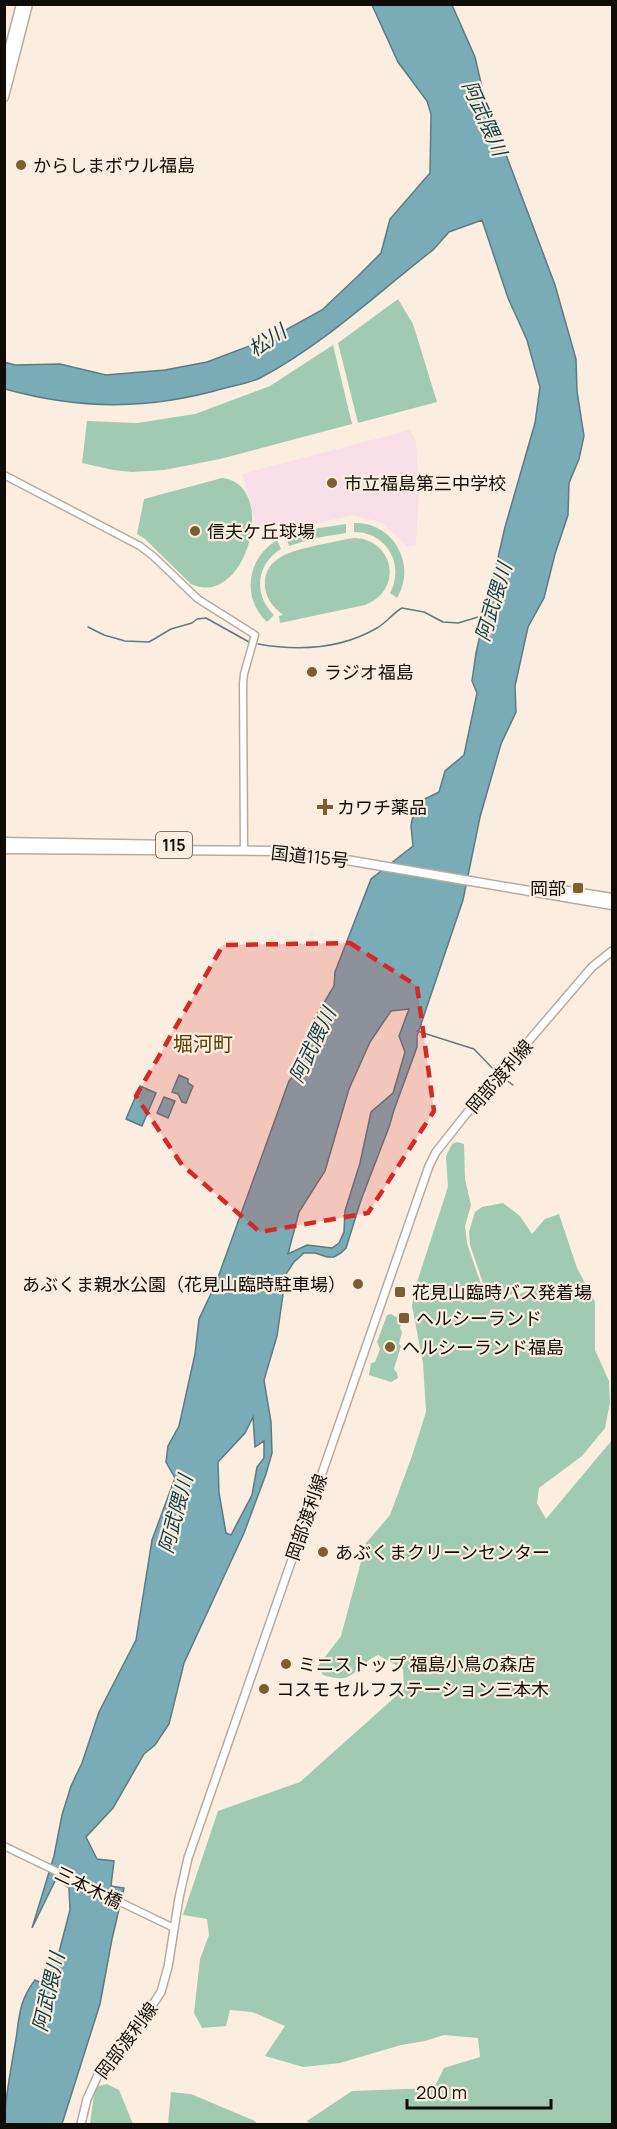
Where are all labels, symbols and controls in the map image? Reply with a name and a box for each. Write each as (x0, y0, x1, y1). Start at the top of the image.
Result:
water label: 阿武隈川 (456, 76, 514, 162)
place label: からしまボウル福島 (33, 153, 195, 177)
marker: からしまボウル福島 (14, 158, 28, 172)
water label: 松川 (243, 317, 293, 362)
place label: 市立福島第三中学校 (344, 471, 506, 495)
marker: 市立福島第三中学校 (325, 476, 339, 490)
place label: 信夫ケ丘球場 (207, 519, 315, 543)
marker: 信夫ケ丘球場 (188, 524, 202, 538)
water label: 阿武隈川 (468, 558, 518, 644)
place label: ラジオ福島 (324, 660, 414, 684)
marker: ラジオ福島 (305, 665, 319, 679)
place label: カワチ薬品 (337, 795, 427, 819)
marker: カワチ薬品 (318, 800, 332, 814)
road number: 115 (156, 832, 192, 858)
street label: 国道115号 (270, 840, 350, 872)
place label: 岡部 (530, 876, 566, 900)
marker: 岡部 (571, 881, 585, 895)
water label: 阿武隈川 (282, 1001, 343, 1087)
district label: 堀河町 (173, 1030, 233, 1057)
street label: 岡部渡利線 (460, 1034, 538, 1118)
place label: あぶくま親水公園（花見山臨時駐車場） (22, 1272, 346, 1296)
marker: あぶくま親水公園（花見山臨時駐車場） (351, 1277, 365, 1291)
place label: 花見山臨時バス発着場 (412, 1280, 592, 1304)
marker: 花見山臨時バス発着場 (393, 1285, 407, 1299)
place label: ヘルシーランド (416, 1306, 542, 1330)
marker: ヘルシーランド (397, 1311, 411, 1325)
place label: ヘルシーランド福島 (402, 1335, 564, 1359)
marker: ヘルシーランド福島 (383, 1340, 397, 1354)
water label: 阿武隈川 (152, 1470, 199, 1556)
street label: 岡部渡利線 (280, 1471, 332, 1563)
place label: あぶくまクリーンセンター (335, 1540, 550, 1564)
marker: あぶくまクリーンセンター (316, 1545, 330, 1559)
place label: ミニストップ 福島小鳥の森店 (298, 1652, 536, 1676)
marker: ミニストップ 福島小鳥の森店 (279, 1657, 293, 1671)
place label: コスモ セルフステーション三本木 (276, 1677, 549, 1701)
marker: コスモ セルフステーション三本木 (257, 1682, 271, 1696)
street label: 三本木橋 (51, 1860, 127, 1914)
water label: 阿武隈川 (26, 1948, 71, 2034)
street label: 岡部渡利線 (89, 1997, 163, 2083)
scale bar (407, 2072, 551, 2110)
text: 200 m (416, 2080, 467, 2104)

